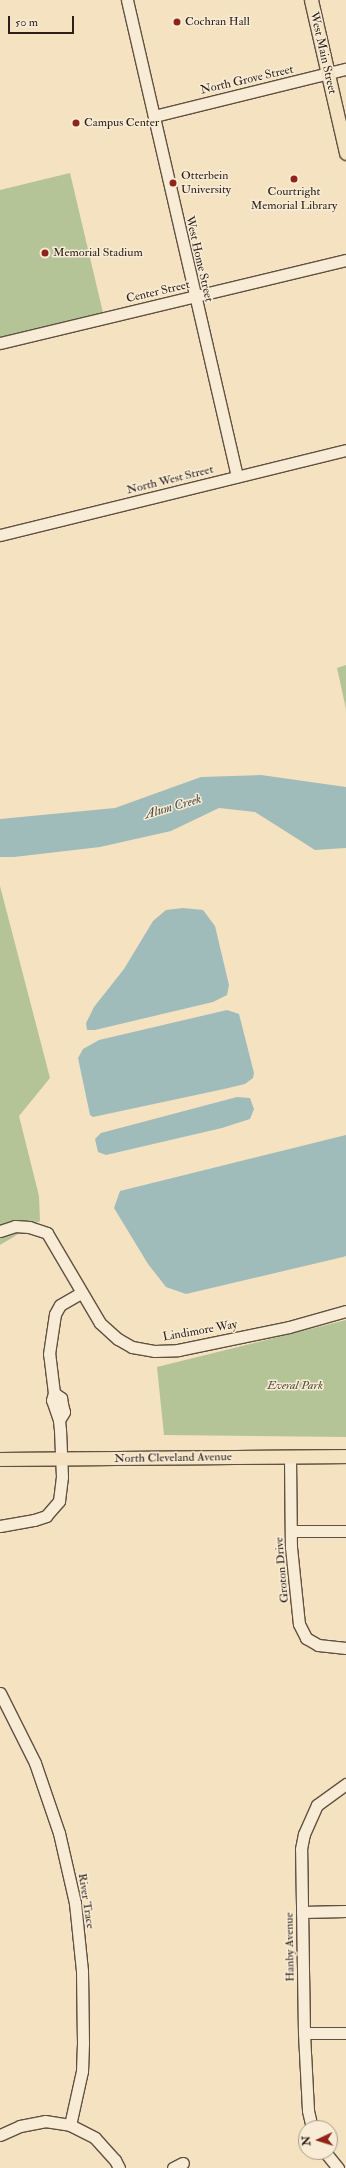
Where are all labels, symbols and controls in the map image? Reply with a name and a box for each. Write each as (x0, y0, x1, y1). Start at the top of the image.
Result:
scale bar (10, 8, 76, 34)
street label: West Main Street (307, 10, 339, 96)
text: 50 m (15, 15, 38, 30)
place label: Cochran Hall (185, 15, 250, 29)
marker: Cochran Hall (172, 17, 182, 27)
street label: North Grove Street (199, 62, 295, 98)
place label: Campus Center (84, 116, 159, 130)
marker: Campus Center (71, 118, 81, 128)
place label: Otterbein University (181, 169, 231, 197)
marker: Courtright Memorial Library (289, 174, 299, 184)
marker: Otterbein University (168, 178, 178, 188)
place label: Courtright Memorial Library (251, 185, 337, 213)
street label: West Home Street (182, 215, 216, 303)
place label: Memorial Stadium (53, 246, 143, 260)
marker: Memorial Stadium (40, 248, 50, 258)
street label: Center Street (125, 278, 191, 306)
street label: North West Street (125, 462, 215, 498)
water label: Alum Creek (143, 791, 203, 823)
street label: Lindimore Way (162, 1317, 238, 1345)
park label: Everal Park (267, 1379, 323, 1393)
street label: North Cleveland Avenue (114, 1450, 232, 1466)
street label: Groton Drive (272, 1536, 292, 1604)
street label: River Trace (75, 1872, 97, 1930)
street label: Hanby Avenue (282, 1912, 298, 1982)
north arrow (298, 2120, 338, 2160)
text: N (300, 2135, 313, 2146)

